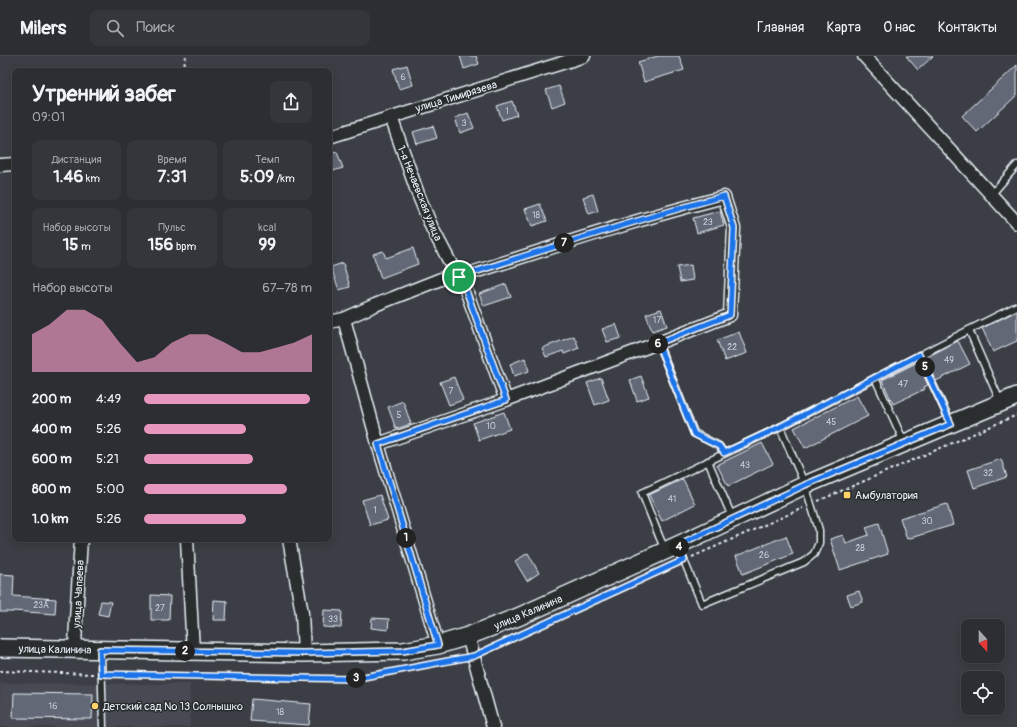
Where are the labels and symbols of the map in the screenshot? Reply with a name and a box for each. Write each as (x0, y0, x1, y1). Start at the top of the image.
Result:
house number: 6 (400, 72, 406, 83)
street label: улица Тимирязева (413, 78, 498, 115)
house number: 1 (505, 106, 509, 117)
house number: 3 (461, 118, 467, 129)
street label: 1-я Нечаевская улица (394, 144, 445, 243)
house number: 18 (532, 210, 540, 221)
house number: 23 (703, 217, 713, 228)
pin: 7 (554, 233, 574, 253)
pin (442, 260, 476, 294)
house number: 17 (653, 315, 661, 326)
pin: 6 (648, 334, 668, 354)
house number: 22 (727, 342, 737, 353)
house number: 49 (944, 355, 954, 366)
pin: 5 (915, 357, 935, 377)
house number: 47 (898, 379, 908, 390)
house number: 7 (449, 386, 454, 397)
house number: 5 (397, 410, 402, 421)
house number: 45 (826, 417, 836, 428)
house number: 10 (486, 421, 496, 432)
house number: 43 (740, 460, 750, 471)
house number: 32 (983, 468, 993, 479)
place label: Амбулатория (855, 489, 918, 502)
marker: Амбулатория (842, 490, 852, 500)
house number: 41 (668, 494, 676, 505)
house number: 1 (373, 505, 377, 516)
house number: 30 (921, 516, 933, 527)
pin: 1 (396, 528, 416, 548)
pin: 4 (669, 537, 689, 557)
house number: 28 (855, 543, 865, 554)
house number: 26 (759, 550, 769, 561)
street label: улица Чапаева (70, 560, 87, 629)
street label: улица Калинина (491, 592, 564, 633)
house number: 23А (33, 600, 49, 611)
house number: 27 (155, 603, 165, 614)
house number: 33 (328, 614, 338, 625)
north arrow (961, 619, 1005, 663)
pin: 2 (175, 641, 195, 661)
street label: улица Калинина (17, 642, 92, 657)
pin: 3 (346, 668, 366, 688)
place label: Детский сад № 13 Солнышко (102, 700, 243, 713)
house number: 16 (49, 701, 57, 712)
marker: Детский сад № 13 Солнышко (90, 701, 100, 711)
house number: 18 (276, 707, 284, 718)

